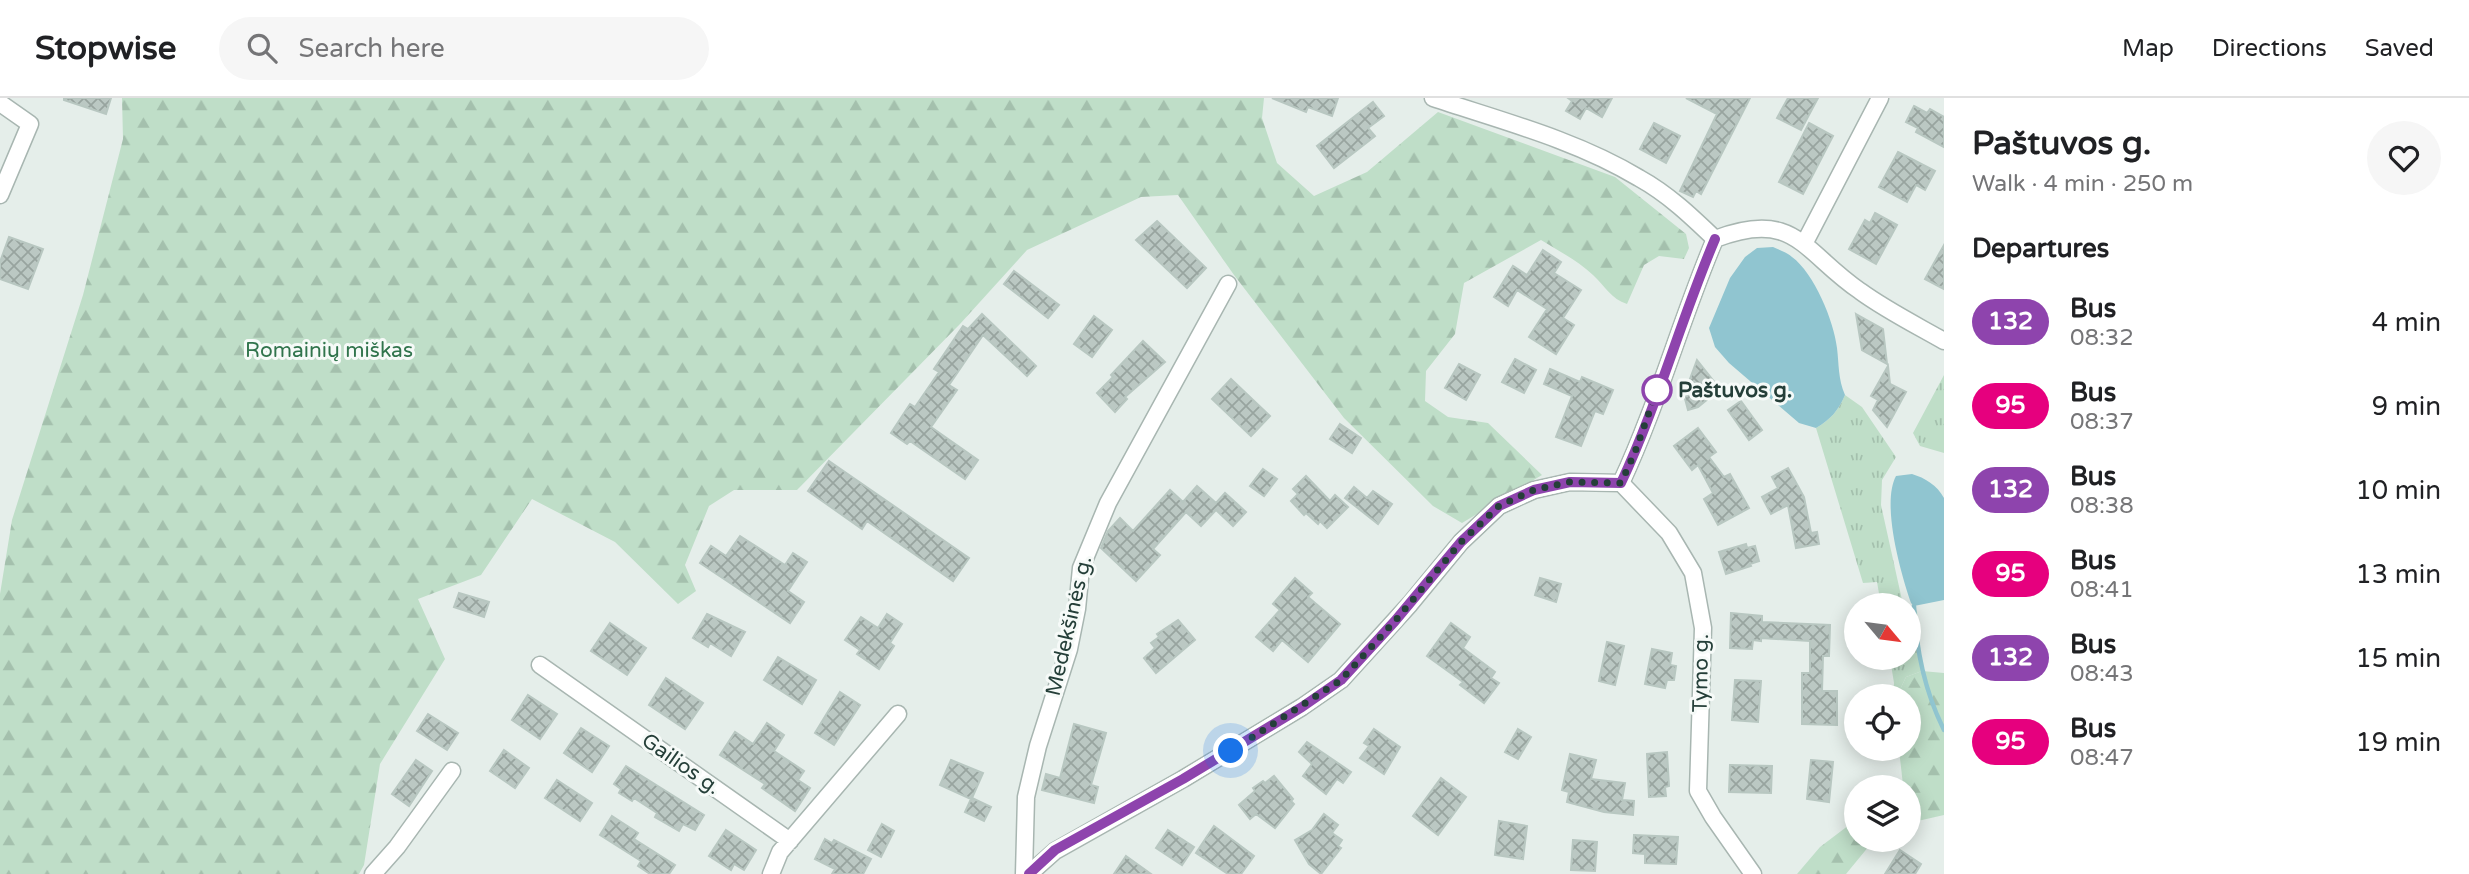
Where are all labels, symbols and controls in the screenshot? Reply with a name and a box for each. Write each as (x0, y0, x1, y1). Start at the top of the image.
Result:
search box (219, 17, 709, 80)
text: Stopwise (35, 29, 177, 68)
icon: search (243, 29, 281, 67)
text: Search here (299, 33, 445, 64)
text: Map (2122, 34, 2174, 63)
text: Directions (2212, 34, 2327, 63)
text: Saved (2365, 34, 2434, 63)
button: heart (2367, 121, 2441, 195)
text: Paštuvos g. (1972, 124, 2151, 163)
text: Walk · 4 min · 250 m (1972, 170, 2193, 198)
text: Departures (1972, 233, 2109, 264)
text: Bus (2070, 293, 2116, 324)
text: 132 (1988, 307, 2033, 336)
text: 4 min (2372, 307, 2441, 338)
text: 08:32 (2070, 324, 2134, 352)
park label: Romainių miškas (245, 338, 413, 363)
marker: Paštuvos g. (1642, 375, 1672, 405)
text: Bus (2070, 377, 2116, 408)
place label: Paštuvos g. (1678, 378, 1792, 403)
text: 95 (1995, 391, 2026, 420)
text: 9 min (2372, 391, 2441, 422)
text: 08:37 (2070, 408, 2134, 436)
text: Bus (2070, 461, 2116, 492)
text: 132 (1988, 475, 2033, 504)
text: 10 min (2355, 475, 2441, 506)
text: 08:38 (2070, 492, 2134, 520)
text: Bus (2070, 545, 2116, 576)
street label: Medekšinės g. (1041, 554, 1097, 698)
text: 95 (1995, 559, 2026, 588)
text: 13 min (2355, 559, 2441, 590)
text: 08:41 (2070, 576, 2134, 604)
north arrow (1844, 593, 1922, 670)
map controls (1844, 593, 1921, 852)
text: Bus (2070, 629, 2116, 660)
street label: Tymo g. (1688, 633, 1714, 713)
text: 132 (1988, 643, 2033, 672)
text: 15 min (2355, 643, 2441, 674)
text: 08:43 (2070, 660, 2134, 688)
button: locate (1844, 684, 1921, 761)
text: Bus (2070, 713, 2116, 744)
text: 95 (1995, 727, 2026, 756)
text: 19 min (2355, 727, 2441, 758)
street label: Gailios g. (637, 728, 725, 800)
your location (1213, 733, 1248, 768)
text: 08:47 (2070, 744, 2134, 772)
button: layers (1844, 775, 1921, 852)

